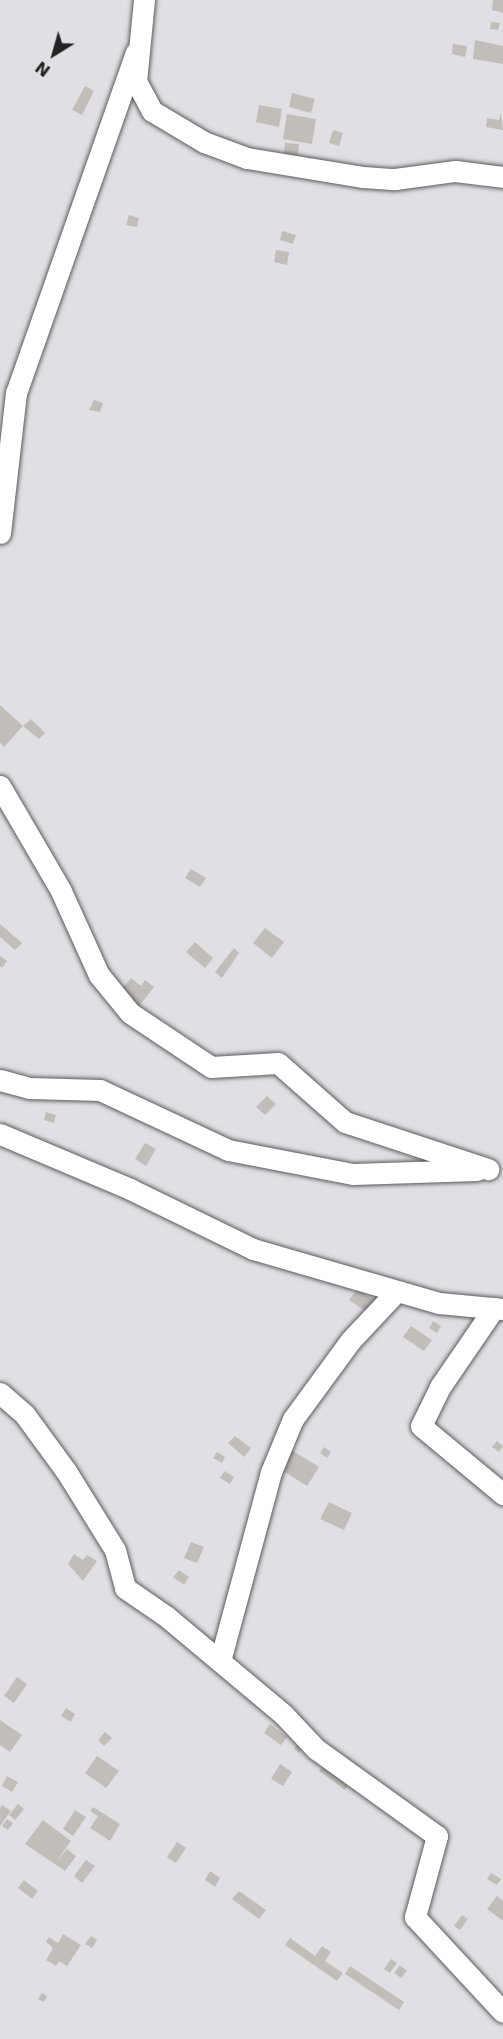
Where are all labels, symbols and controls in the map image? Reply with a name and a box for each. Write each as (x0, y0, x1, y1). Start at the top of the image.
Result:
north arrow (24, 24, 84, 84)
text: N (32, 57, 54, 80)

